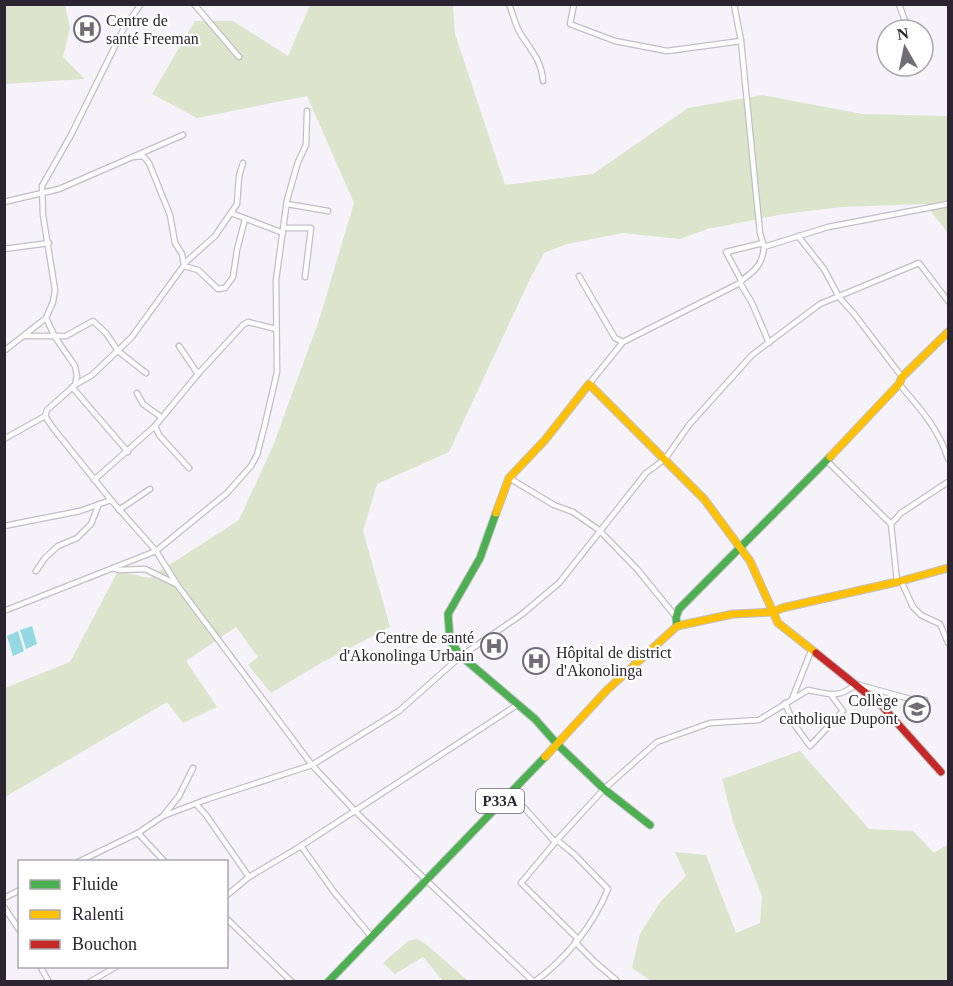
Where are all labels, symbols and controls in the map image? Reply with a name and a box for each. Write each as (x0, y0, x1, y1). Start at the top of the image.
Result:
place label: Centre de santé Freeman (106, 12, 199, 47)
hospital icon: Centre de santé Freeman (72, 14, 102, 44)
north arrow (875, 18, 935, 78)
text: N (896, 24, 910, 43)
place label: Centre de santé d'Akonolinga Urbain (339, 629, 474, 665)
hospital icon: Centre de santé d'Akonolinga Urbain (479, 631, 509, 661)
place label: Hôpital de district d'Akonolinga (556, 644, 672, 680)
hospital icon: Hôpital de district d'Akonolinga (521, 646, 551, 676)
place label: Collège catholique Dupont (779, 692, 899, 728)
school or university icon: Collège catholique Dupont (902, 694, 932, 724)
road number: P33A (476, 789, 524, 813)
legend (18, 860, 228, 968)
text: Fluide (72, 874, 118, 894)
text: Ralenti (72, 904, 124, 924)
text: Bouchon (72, 934, 137, 954)

